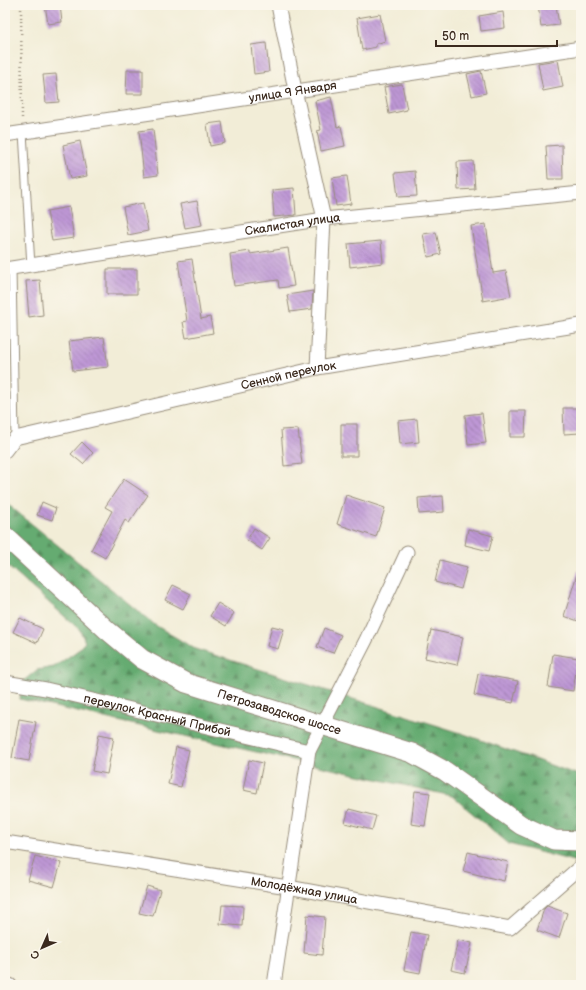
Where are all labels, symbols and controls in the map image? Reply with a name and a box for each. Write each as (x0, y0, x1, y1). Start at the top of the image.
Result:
scale bar (436, 22, 557, 48)
text: 50 m (442, 29, 469, 44)
street label: улица 9 Января (248, 78, 338, 106)
street label: Скалистая улица (244, 210, 341, 239)
street label: Сенной переулок (240, 358, 338, 393)
street label: Петрозаводское шоссе (215, 686, 343, 739)
street label: переулок Красный Прибой (82, 691, 232, 740)
street label: Молодёжная улица (250, 874, 359, 908)
north arrow (22, 928, 62, 968)
text: С (28, 947, 43, 962)

